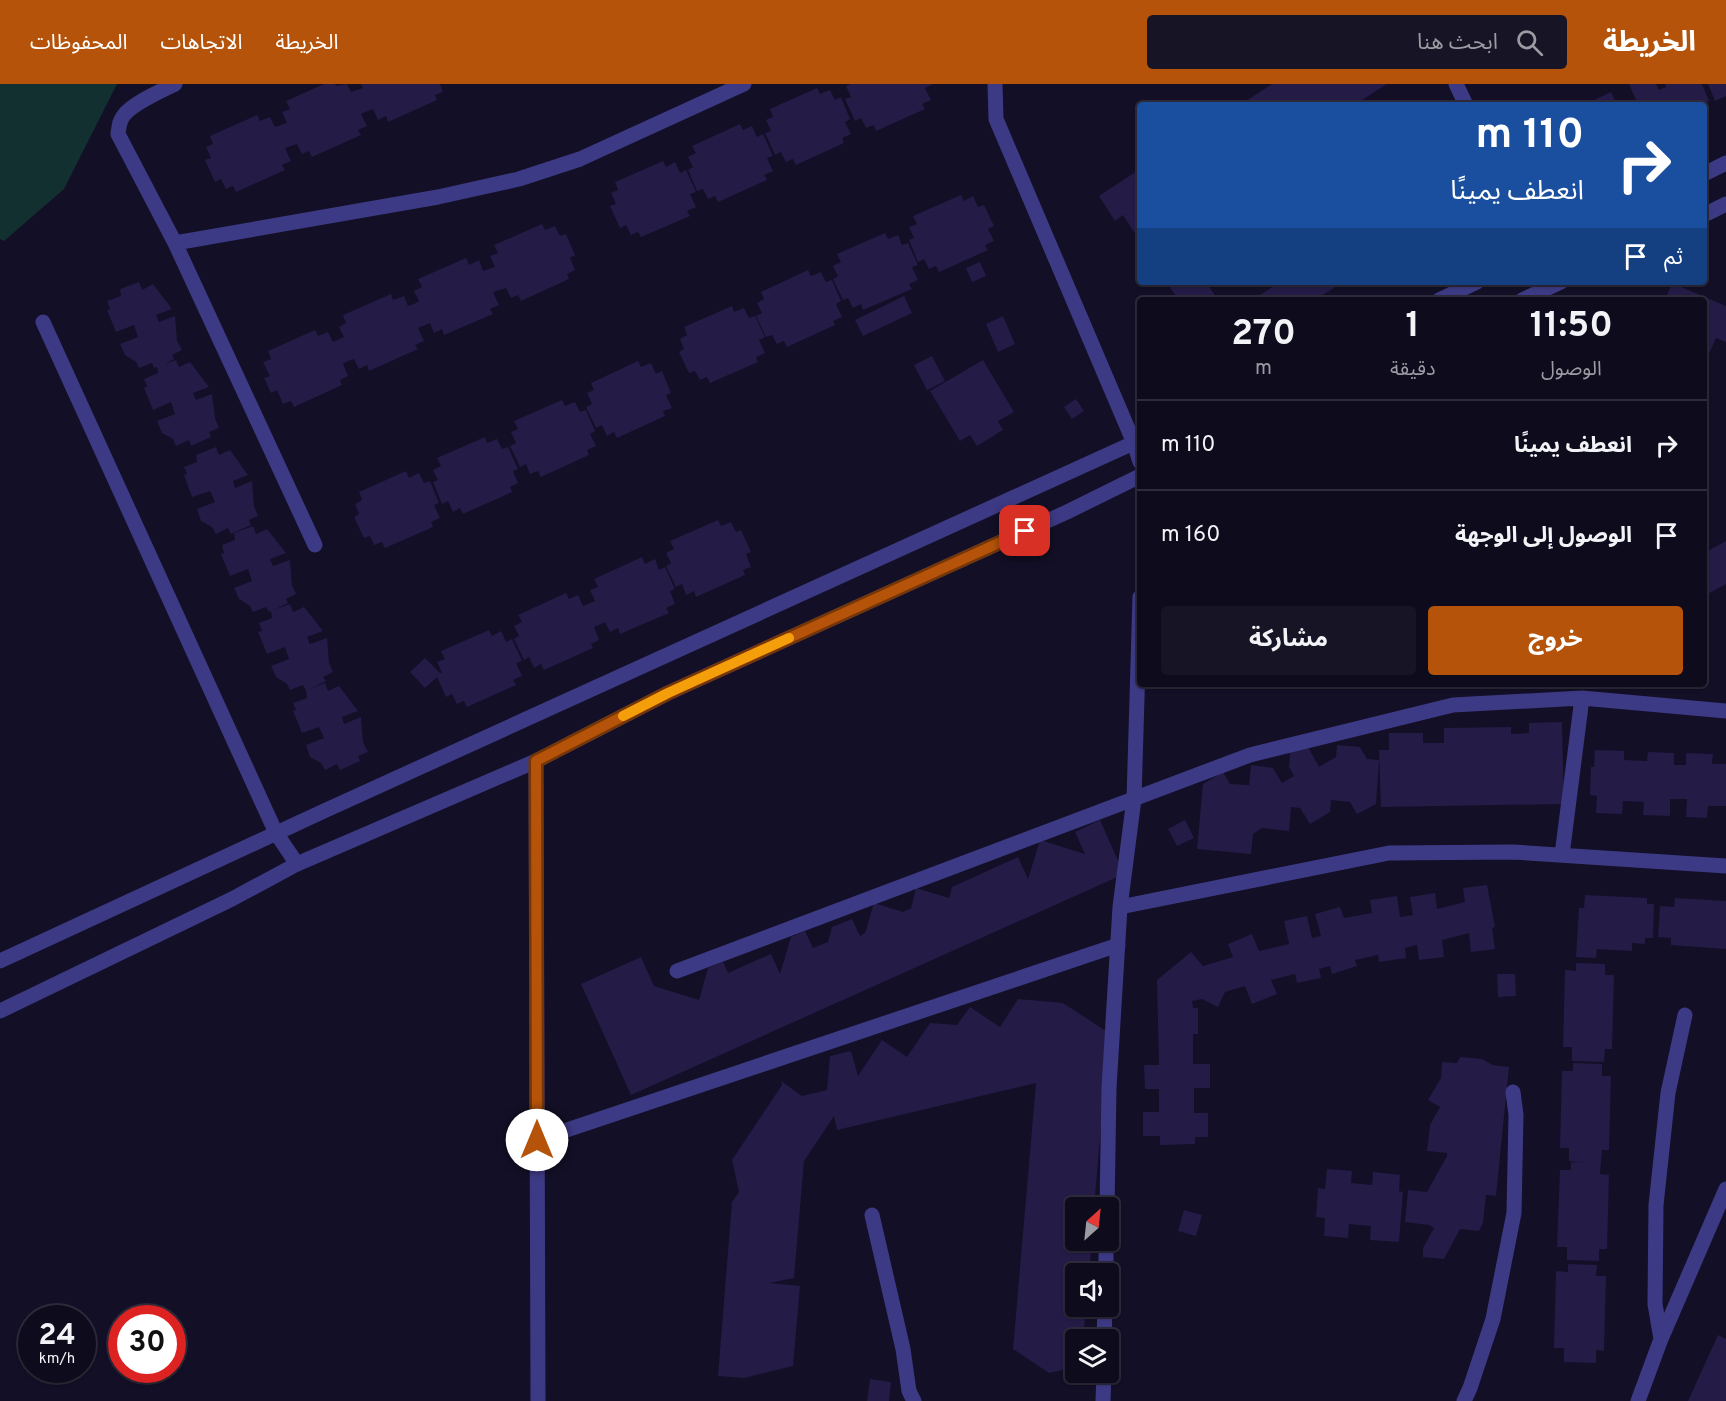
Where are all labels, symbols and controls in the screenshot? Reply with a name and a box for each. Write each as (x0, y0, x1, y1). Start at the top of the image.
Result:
search box (1147, 15, 1567, 69)
icon: search (1513, 26, 1546, 59)
text: الخريطة (1603, 26, 1696, 62)
text: المحفوظات (30, 30, 127, 57)
text: الاتجاهات (160, 30, 242, 57)
text: الخريطة (275, 30, 338, 57)
text: ابحث هنا (1417, 30, 1498, 57)
text: 110 m (1475, 110, 1584, 163)
icon: right (1605, 126, 1683, 204)
text: انعطف يمينًا (1450, 175, 1584, 209)
icon: arrive (1619, 240, 1652, 273)
text: ثم (1664, 245, 1683, 272)
text: 1 (1406, 304, 1420, 350)
text: 11:50 (1530, 304, 1613, 350)
text: 270 (1231, 312, 1296, 358)
text: m (1255, 356, 1272, 382)
text: دقيقة (1390, 357, 1436, 383)
text: الوصول (1541, 357, 1602, 383)
icon: right (1650, 429, 1683, 462)
text: 110 m (1161, 432, 1215, 459)
text: انعطف يمينًا (1514, 433, 1632, 460)
pin (999, 505, 1050, 556)
icon: arrive (1008, 514, 1041, 547)
icon: arrive (1650, 519, 1683, 552)
text: 160 m (1161, 522, 1220, 549)
text: الوصول إلى الوجهة (1455, 523, 1632, 550)
button: مشاركة (1161, 606, 1416, 675)
button: خروج (1428, 606, 1683, 675)
position arrow (505, 1108, 569, 1172)
north arrow (1065, 1197, 1119, 1251)
map controls (1065, 1197, 1119, 1383)
button: sound (1065, 1263, 1119, 1317)
speed limit sign: 30 (108, 1305, 186, 1383)
text: 24 (38, 1318, 76, 1355)
button: layers (1065, 1329, 1119, 1383)
text: km/h (39, 1350, 75, 1369)

